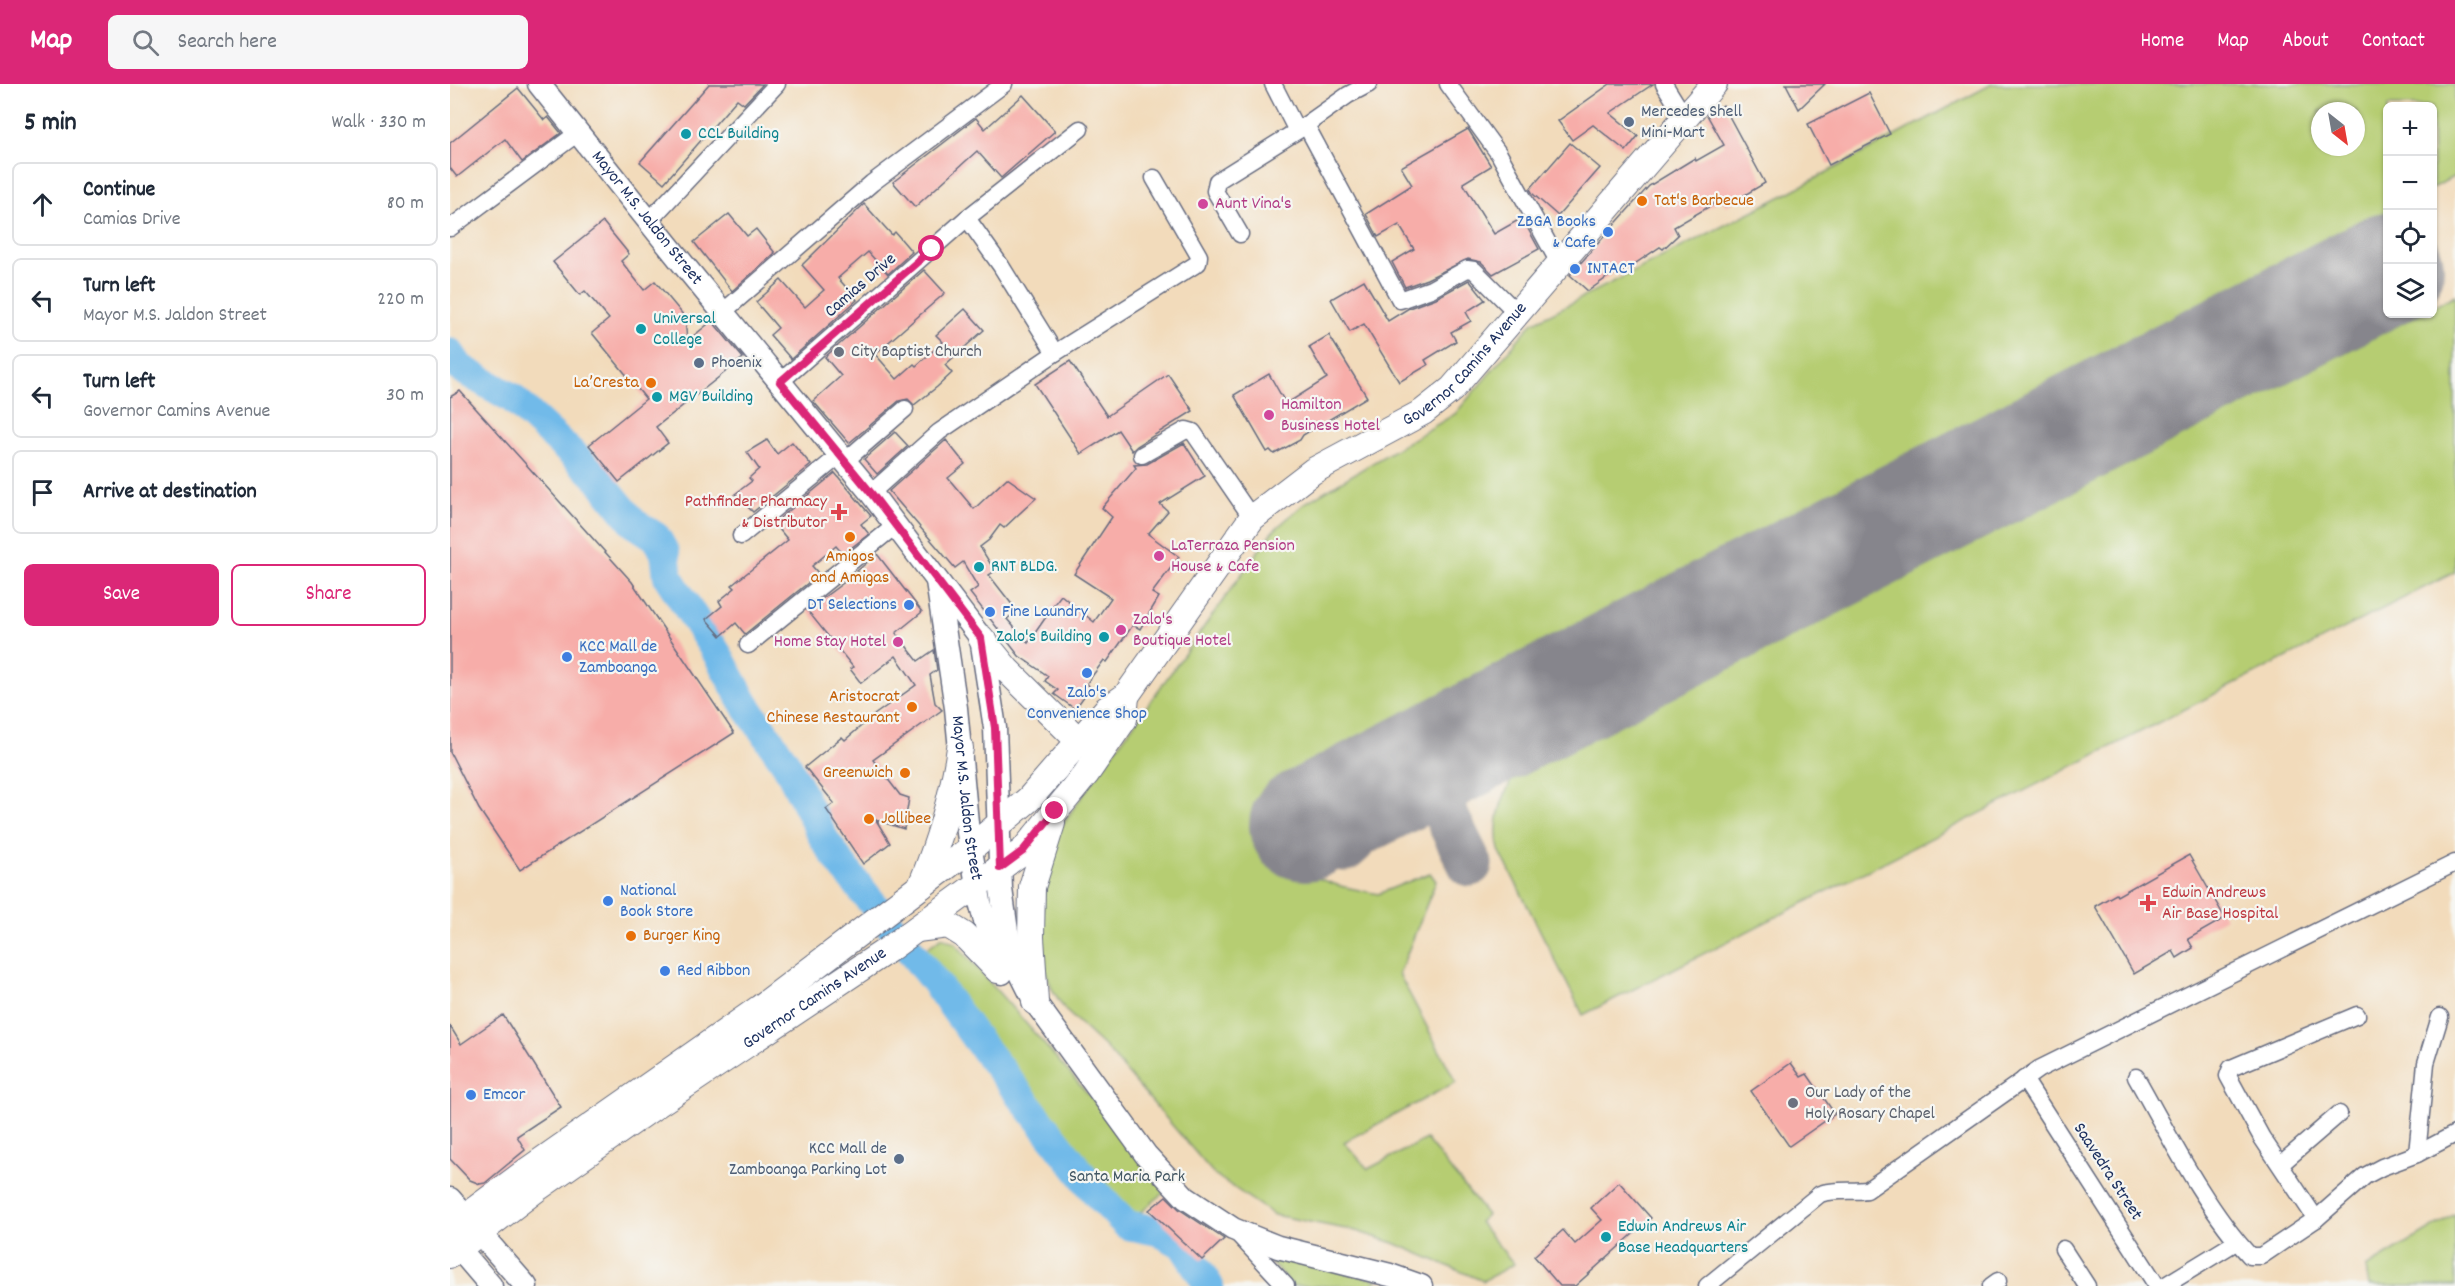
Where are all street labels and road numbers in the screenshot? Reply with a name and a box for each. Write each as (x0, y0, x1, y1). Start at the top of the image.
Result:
street label: Mayor M.S. Jaldon Street (585, 146, 708, 291)
street label: Camias Drive (820, 248, 902, 324)
street label: Governor Camins Avenue (1398, 297, 1533, 433)
street label: Mayor M.S. Jaldon Street (944, 714, 989, 883)
street label: Governor Camins Avenue (738, 941, 892, 1056)
street label: Saavedra Street (2066, 1118, 2148, 1226)

